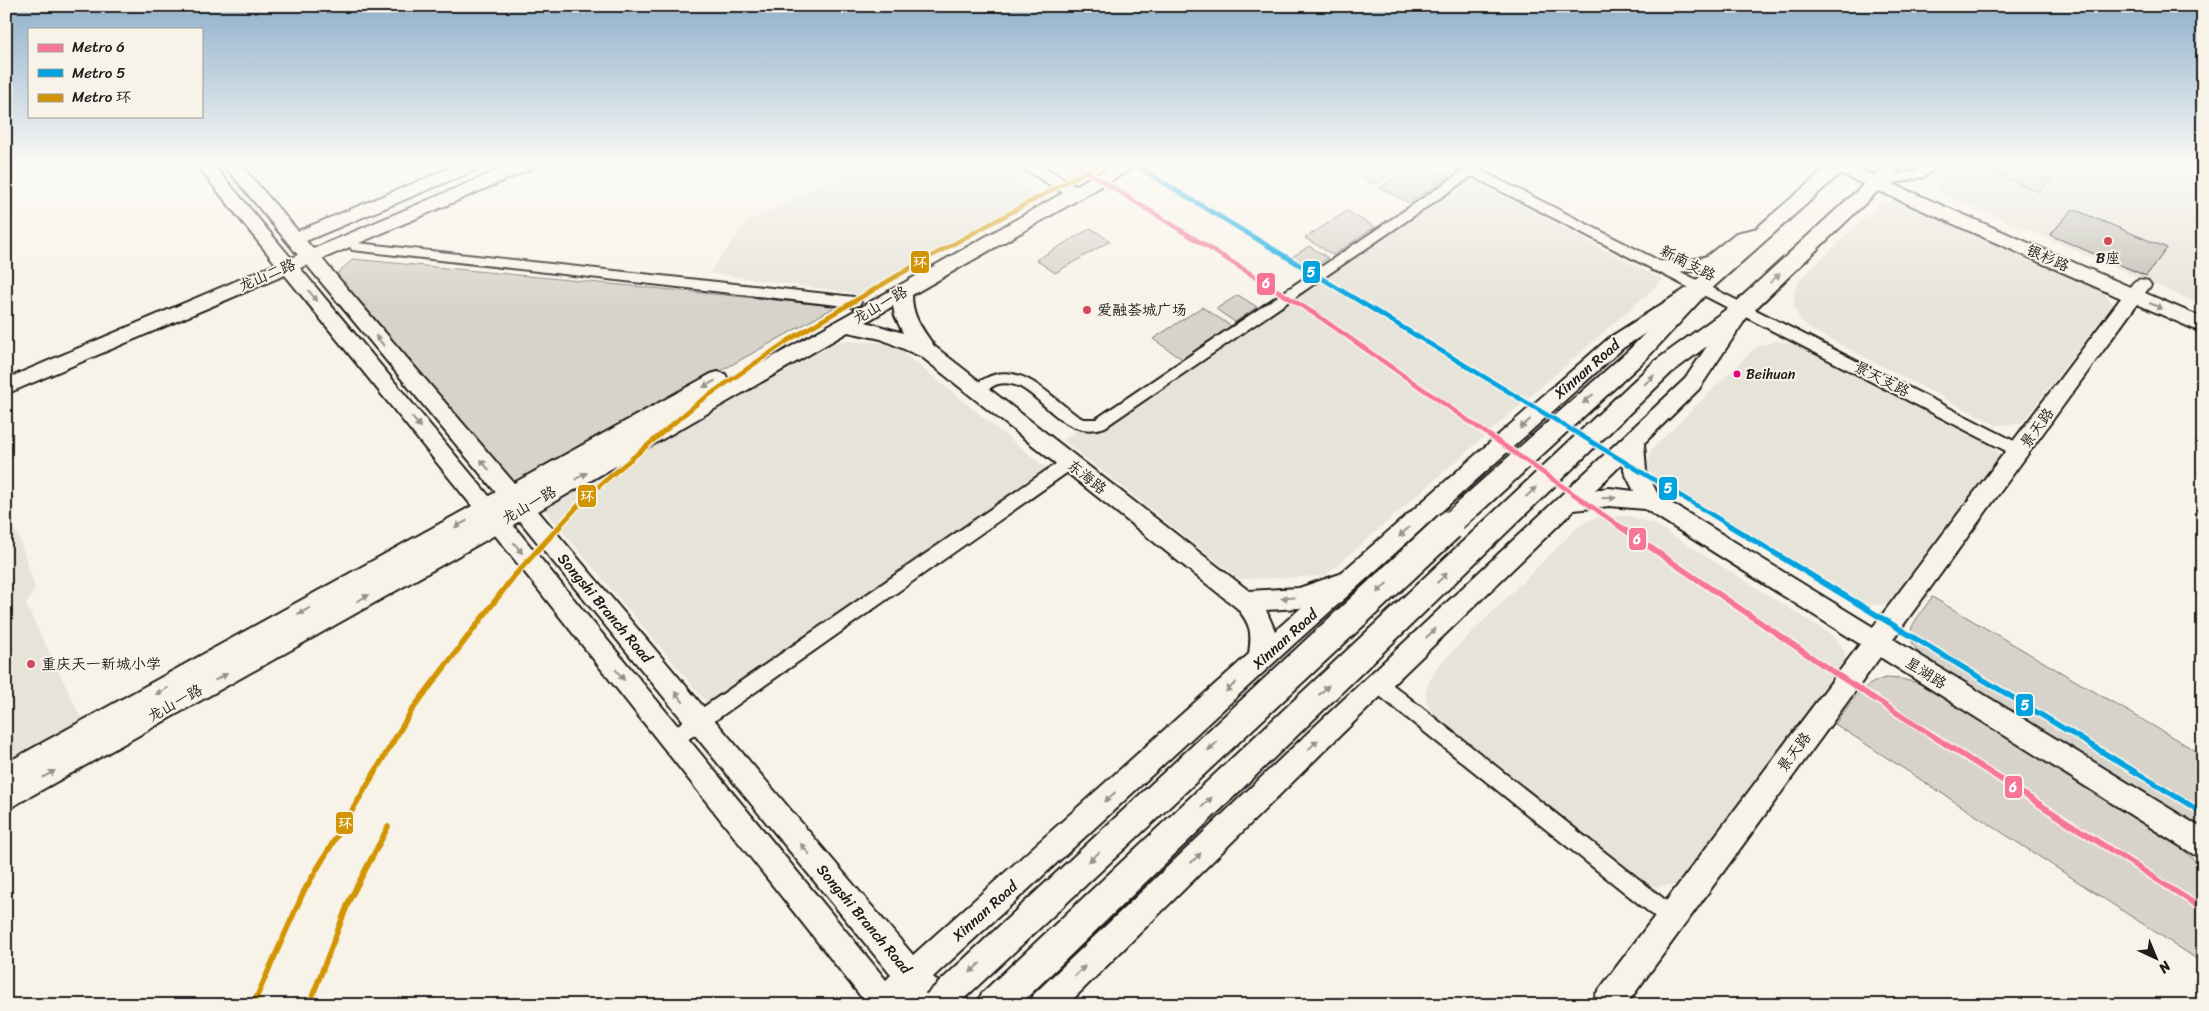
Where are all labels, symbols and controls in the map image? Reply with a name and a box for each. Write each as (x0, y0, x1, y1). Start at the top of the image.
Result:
legend (28, 28, 202, 118)
text: Metro 6 (72, 34, 125, 60)
text: Metro 5 (72, 60, 125, 86)
text: Metro 环 (72, 84, 131, 110)
marker: B座 (2102, 235, 2114, 247)
street label: 银杉路 (2022, 237, 2074, 279)
street label: 新南支路 (1655, 238, 1721, 288)
place label: B座 (2096, 245, 2120, 271)
line badge: 环 (910, 250, 930, 274)
text: 环 (913, 250, 927, 275)
street label: 龙山二路 (234, 251, 300, 299)
line badge: 5 (1302, 260, 1321, 284)
text: 5 (1307, 260, 1316, 285)
text: 6 (1261, 271, 1270, 296)
line badge: 6 (1256, 272, 1276, 296)
one-way arrow (1769, 272, 1781, 284)
street label: 龙山一路 (848, 279, 912, 331)
one-way arrow (307, 290, 318, 303)
place label: 爱融荟城广场 (1097, 297, 1187, 323)
one-way arrow (2149, 302, 2163, 310)
marker: 爱融荟城广场 (1081, 304, 1093, 316)
street label: Xinnan Road (1547, 332, 1627, 406)
one-way arrow (375, 334, 386, 347)
street label: 景天支路 (1849, 354, 1915, 404)
place label: Beihuan (1746, 362, 1796, 387)
marker: Beihuan (1732, 369, 1742, 379)
one-way arrow (1643, 374, 1655, 386)
one-way arrow (702, 380, 717, 388)
one-way arrow (1583, 393, 1595, 405)
street label: 景天路 (2013, 402, 2061, 454)
one-way arrow (410, 415, 421, 428)
one-way arrow (1519, 418, 1531, 430)
street label: 东海路 (1061, 453, 1113, 501)
one-way arrow (480, 458, 491, 471)
one-way arrow (574, 471, 587, 480)
line badge: 5 (1658, 476, 1678, 501)
text: 5 (1664, 476, 1673, 501)
street label: 龙山一路 (497, 479, 561, 531)
line badge: 环 (577, 484, 597, 508)
text: 环 (580, 484, 594, 509)
one-way arrow (1525, 486, 1537, 498)
one-way arrow (1601, 494, 1617, 502)
one-way arrow (453, 520, 468, 528)
one-way arrow (1398, 526, 1410, 538)
line badge: 6 (1628, 527, 1647, 551)
text: 6 (1632, 527, 1641, 552)
one-way arrow (513, 541, 524, 554)
street label: Songshi Branch Road (551, 547, 660, 670)
one-way arrow (1435, 572, 1447, 584)
one-way arrow (1377, 582, 1389, 594)
one-way arrow (355, 594, 370, 602)
one-way arrow (1280, 595, 1296, 603)
street label: Xinnan Road (1246, 602, 1325, 676)
one-way arrow (297, 607, 310, 616)
one-way arrow (1424, 627, 1436, 639)
street label: 星湖路 (1900, 650, 1952, 696)
place label: 重庆天一新城小学 (41, 651, 161, 677)
marker: 重庆天一新城小学 (25, 658, 37, 670)
one-way arrow (615, 668, 626, 681)
one-way arrow (214, 673, 227, 682)
street label: 龙山一路 (142, 677, 208, 729)
one-way arrow (1224, 682, 1237, 693)
one-way arrow (1318, 684, 1330, 696)
one-way arrow (155, 686, 168, 695)
one-way arrow (674, 691, 685, 704)
line badge: 5 (2015, 693, 2034, 717)
text: 5 (2021, 693, 2030, 718)
street label: 景天路 (1770, 726, 1818, 778)
one-way arrow (1307, 739, 1319, 751)
one-way arrow (1207, 740, 1219, 752)
one-way arrow (42, 770, 55, 779)
line badge: 6 (2004, 775, 2023, 799)
text: 6 (2008, 775, 2017, 800)
one-way arrow (1105, 791, 1117, 803)
one-way arrow (1200, 796, 1212, 808)
line badge: 环 (335, 811, 354, 835)
text: 环 (338, 811, 352, 836)
one-way arrow (800, 843, 811, 856)
one-way arrow (1088, 851, 1100, 863)
one-way arrow (1190, 852, 1202, 864)
street label: Songshi Branch Road (810, 858, 919, 981)
street label: Xinnan Road (946, 874, 1025, 948)
north arrow (2132, 934, 2182, 984)
text: N (2152, 954, 2178, 980)
one-way arrow (969, 962, 981, 974)
one-way arrow (1073, 965, 1085, 977)

